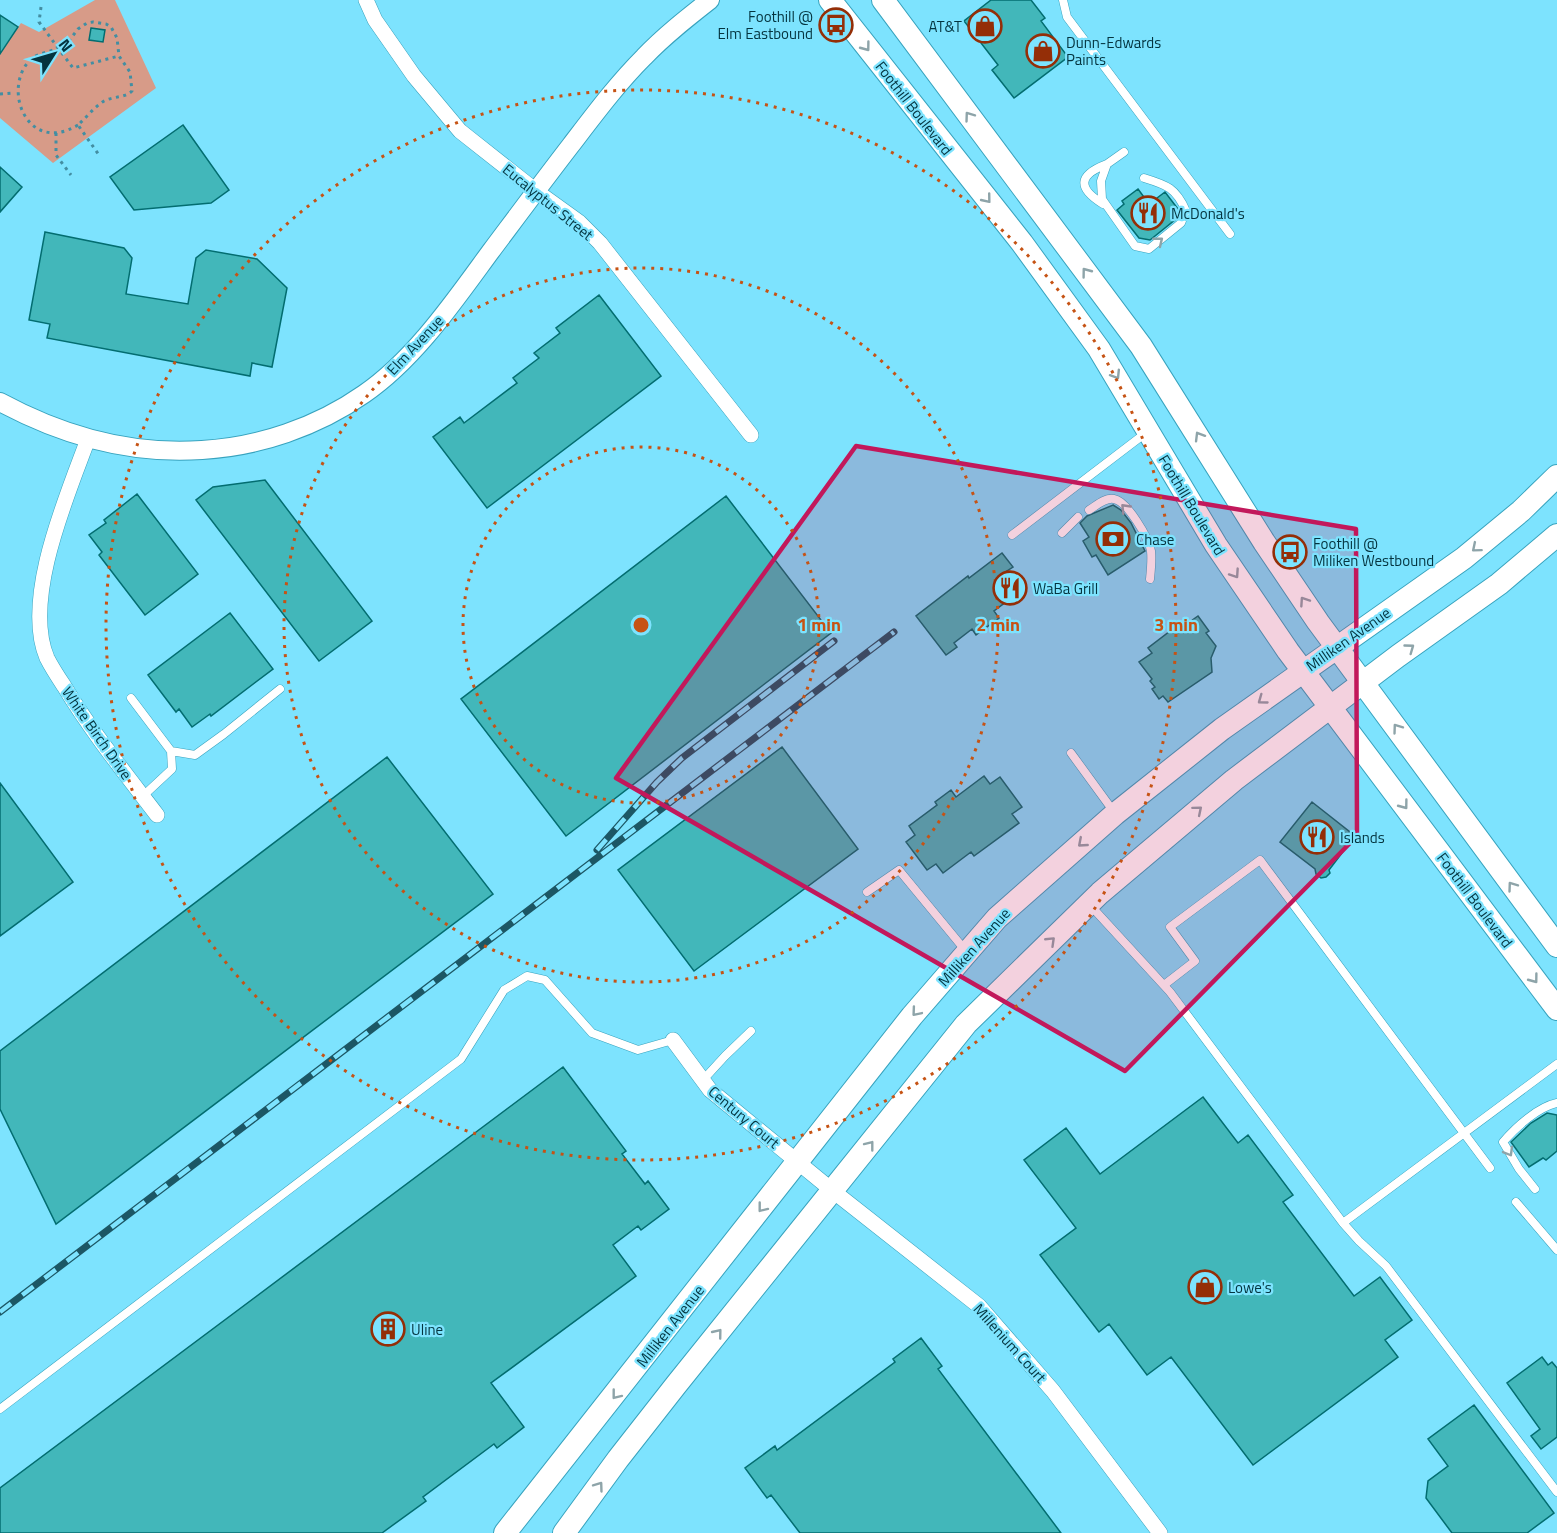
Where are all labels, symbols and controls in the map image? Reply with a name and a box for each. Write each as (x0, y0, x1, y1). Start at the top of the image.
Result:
place label: Foothill @ Elm Eastbound (718, 5, 813, 45)
bus stop icon: Foothill @ Elm Eastbound (818, 7, 854, 43)
shop icon: AT&T (967, 8, 1003, 44)
place label: AT&T (929, 15, 962, 38)
north arrow (24, 24, 84, 84)
place label: Dunn-Edwards Paints (1066, 31, 1161, 71)
text: N (53, 33, 79, 57)
shop icon: Dunn-Edwards Paints (1025, 33, 1061, 69)
one-way arrow (858, 40, 869, 51)
street label: Foothill Boulevard (870, 56, 958, 160)
one-way arrow (965, 111, 976, 122)
street label: Eucalyptus Street (498, 158, 599, 246)
one-way arrow (979, 193, 990, 204)
restaurant icon: McDonald's (1130, 195, 1166, 231)
place label: McDonald's (1171, 202, 1245, 225)
one-way arrow (1153, 237, 1164, 248)
one-way arrow (1082, 267, 1093, 278)
street label: Elm Avenue (381, 310, 449, 380)
one-way arrow (1108, 369, 1120, 379)
one-way arrow (1195, 432, 1206, 442)
street label: Foothill Boulevard (1153, 450, 1231, 560)
one-way arrow (1121, 504, 1132, 515)
bank icon: Chase (1095, 521, 1131, 557)
place label: Chase (1136, 528, 1174, 551)
place label: Foothill @ Miliken Westbound (1313, 532, 1434, 572)
bus stop icon: Foothill @ Miliken Westbound (1272, 534, 1308, 570)
one-way arrow (1471, 541, 1482, 552)
one-way arrow (1228, 567, 1239, 578)
restaurant icon: WaBa Grill (992, 570, 1028, 606)
place label: WaBa Grill (1033, 577, 1098, 600)
one-way arrow (1300, 596, 1311, 607)
street label: Milliken Avenue (1301, 601, 1395, 677)
text: 1 min (797, 611, 841, 638)
text: 2 min (976, 611, 1020, 638)
text: 3 min (1154, 611, 1198, 638)
centre of rings (631, 615, 651, 635)
one-way arrow (1403, 644, 1414, 655)
street label: White Birch Drive (56, 682, 138, 784)
one-way arrow (1258, 693, 1269, 704)
one-way arrow (1393, 724, 1404, 735)
one-way arrow (1397, 799, 1408, 810)
one-way arrow (1191, 806, 1202, 817)
restaurant icon: Islands (1299, 819, 1335, 855)
place label: Islands (1340, 826, 1385, 849)
one-way arrow (1078, 836, 1089, 847)
street label: Foothill Boulevard (1432, 848, 1518, 952)
one-way arrow (1509, 881, 1520, 892)
street label: Milliken Avenue (932, 903, 1016, 991)
one-way arrow (1045, 937, 1055, 948)
one-way arrow (1527, 972, 1538, 983)
one-way arrow (912, 1005, 923, 1016)
street label: Century Court (703, 1080, 785, 1154)
one-way arrow (862, 1141, 873, 1152)
one-way arrow (1501, 1146, 1513, 1156)
one-way arrow (758, 1201, 769, 1212)
shop icon: Lowe's (1187, 1269, 1223, 1305)
place label: Lowe's (1228, 1276, 1272, 1299)
street label: Milliken Avenue (630, 1280, 710, 1372)
street label: Millenium Court (968, 1298, 1052, 1388)
building icon: Uline (370, 1311, 406, 1347)
place label: Uline (411, 1318, 443, 1341)
one-way arrow (711, 1329, 722, 1340)
one-way arrow (612, 1388, 623, 1399)
one-way arrow (591, 1481, 602, 1492)

